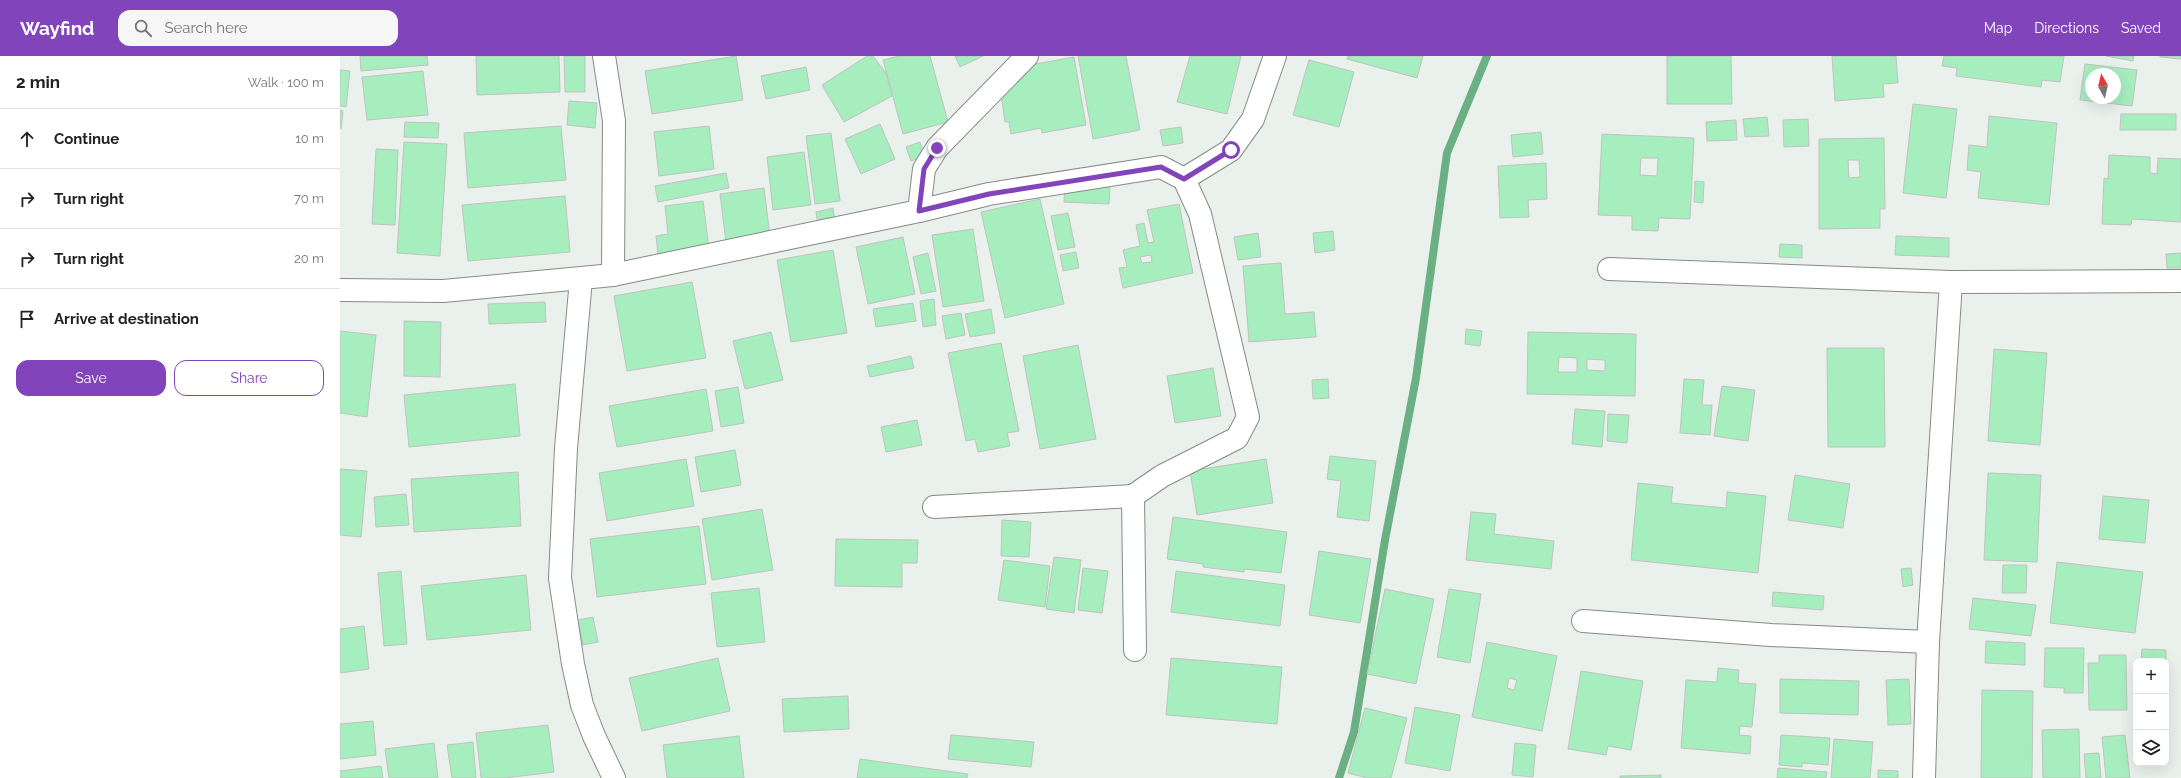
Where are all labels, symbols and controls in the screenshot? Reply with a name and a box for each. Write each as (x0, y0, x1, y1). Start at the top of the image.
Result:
search box (118, 10, 398, 46)
text: Wayfind (20, 17, 94, 39)
icon: search (132, 17, 154, 39)
text: Search here (164, 19, 248, 37)
text: Map (1984, 20, 2012, 36)
text: Directions (2034, 20, 2099, 36)
text: Saved (2121, 20, 2161, 36)
north arrow (2085, 68, 2121, 104)
text: 2 min (16, 72, 60, 92)
text: Walk · 100 m (248, 75, 324, 90)
icon: ahead (16, 128, 38, 150)
text: Continue (54, 130, 119, 148)
text: 10 m (295, 131, 324, 146)
route end (928, 139, 946, 157)
route start (1222, 141, 1240, 159)
icon: right (16, 188, 38, 210)
text: Turn right (54, 190, 124, 208)
text: 70 m (294, 191, 324, 206)
icon: right (16, 248, 38, 270)
text: Turn right (54, 250, 124, 268)
text: 20 m (294, 251, 324, 266)
icon: arrive (16, 308, 38, 330)
text: Arrive at destination (54, 310, 199, 328)
button: Save (16, 360, 166, 396)
button: Share (174, 360, 324, 396)
map controls (2133, 658, 2169, 766)
button: + (2133, 658, 2169, 694)
button: − (2133, 694, 2169, 730)
button: layers (2133, 730, 2169, 766)

